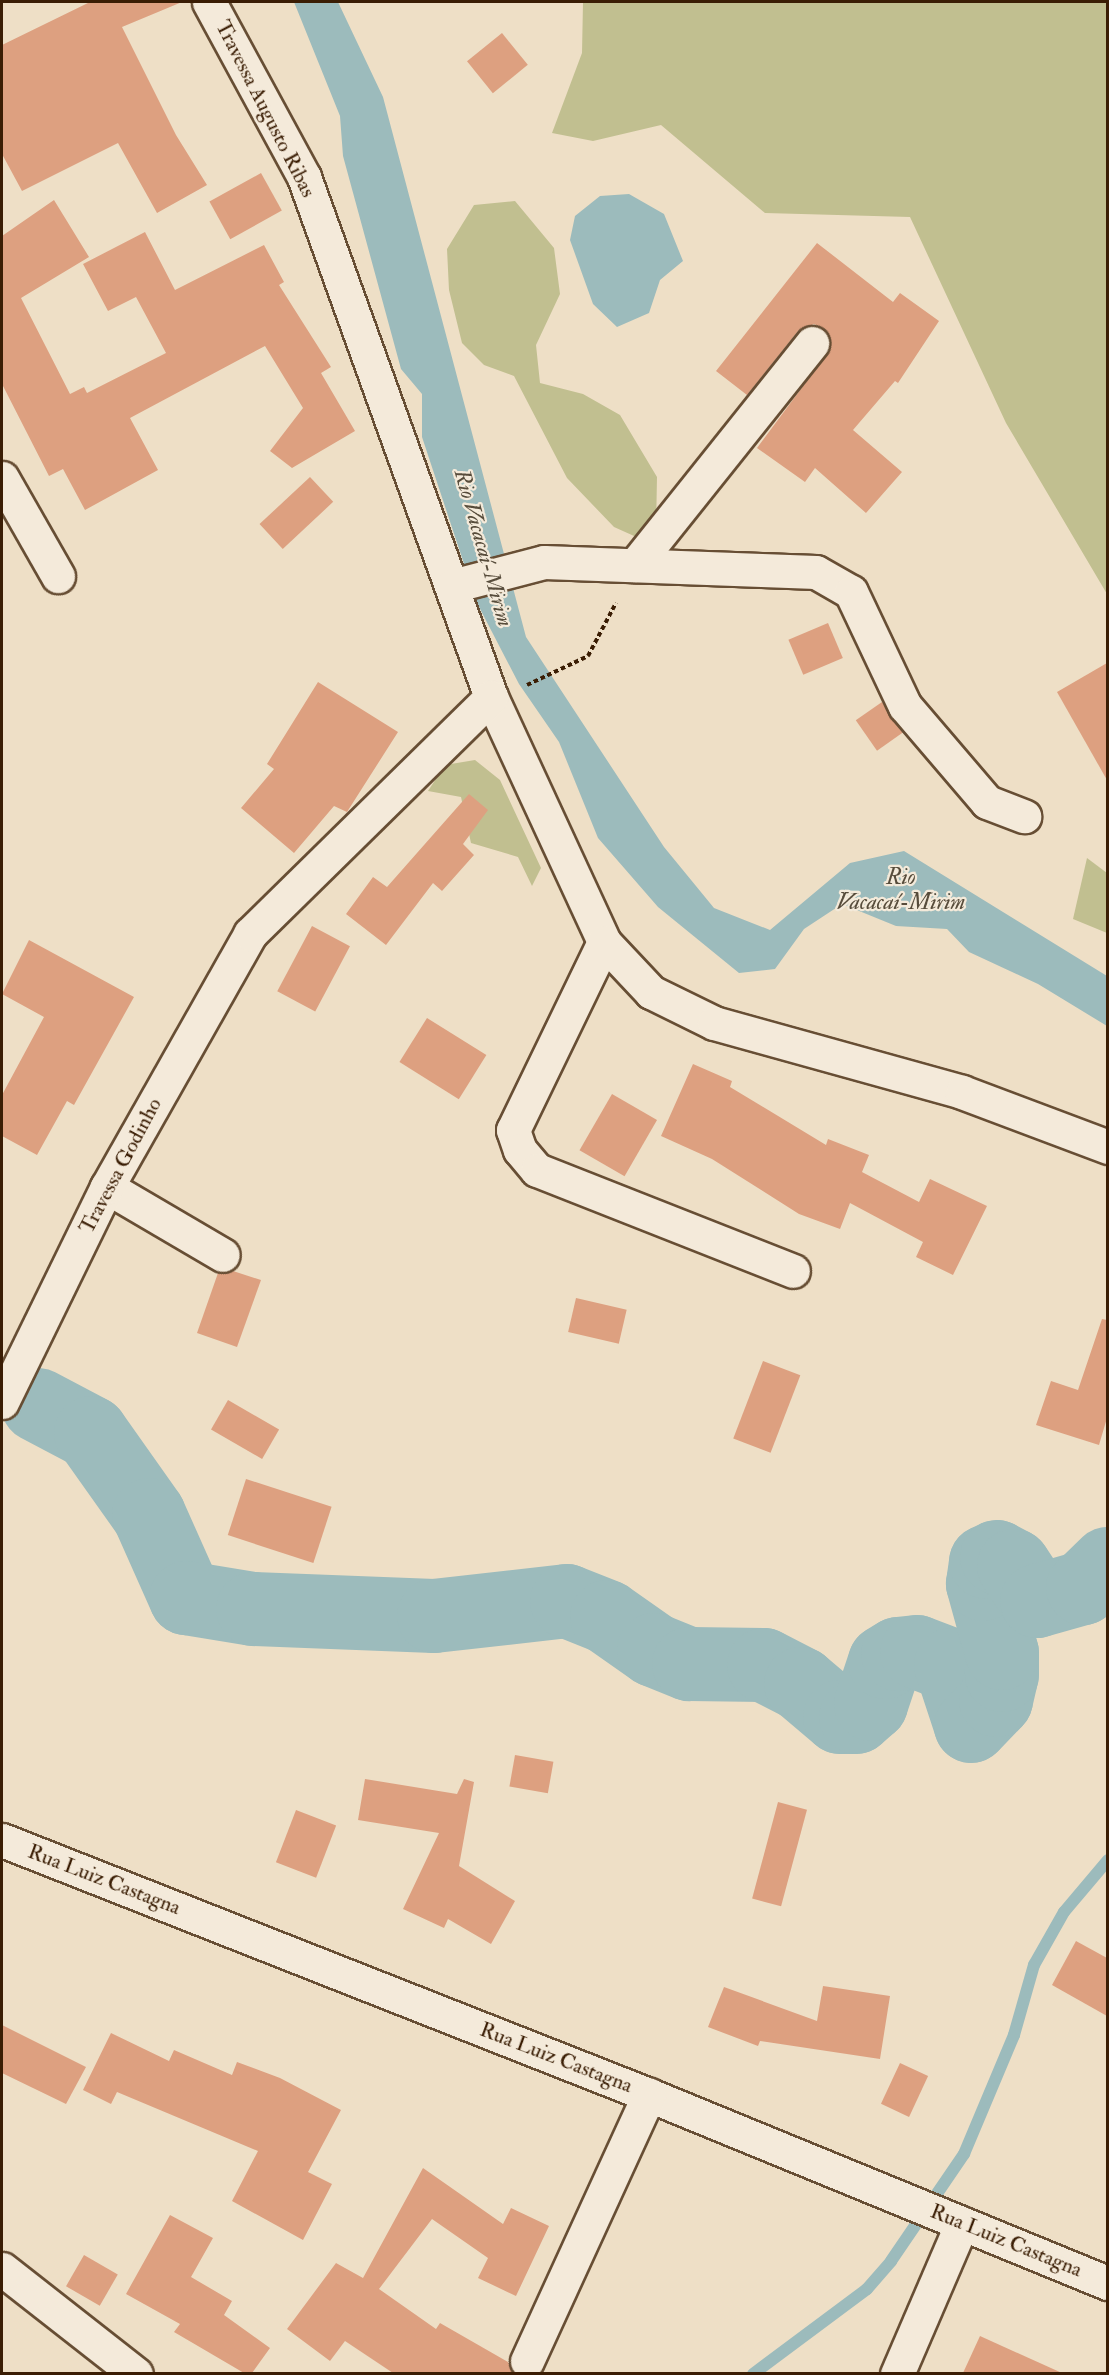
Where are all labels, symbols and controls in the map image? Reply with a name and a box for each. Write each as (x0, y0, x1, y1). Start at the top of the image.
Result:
street label: Travessa Augusto Ribas (209, 16, 321, 202)
water label: Rio Vacacaí-Mirim (448, 466, 518, 630)
water label: Rio Vacacaí-Mirim (837, 864, 965, 915)
street label: Travessa Godinho (75, 1094, 167, 1238)
street label: Rua Luiz Castagna (24, 1839, 184, 1921)
street label: Rua Luiz Castagna (476, 2017, 636, 2099)
street label: Rua Luiz Castagna (926, 2199, 1086, 2283)

